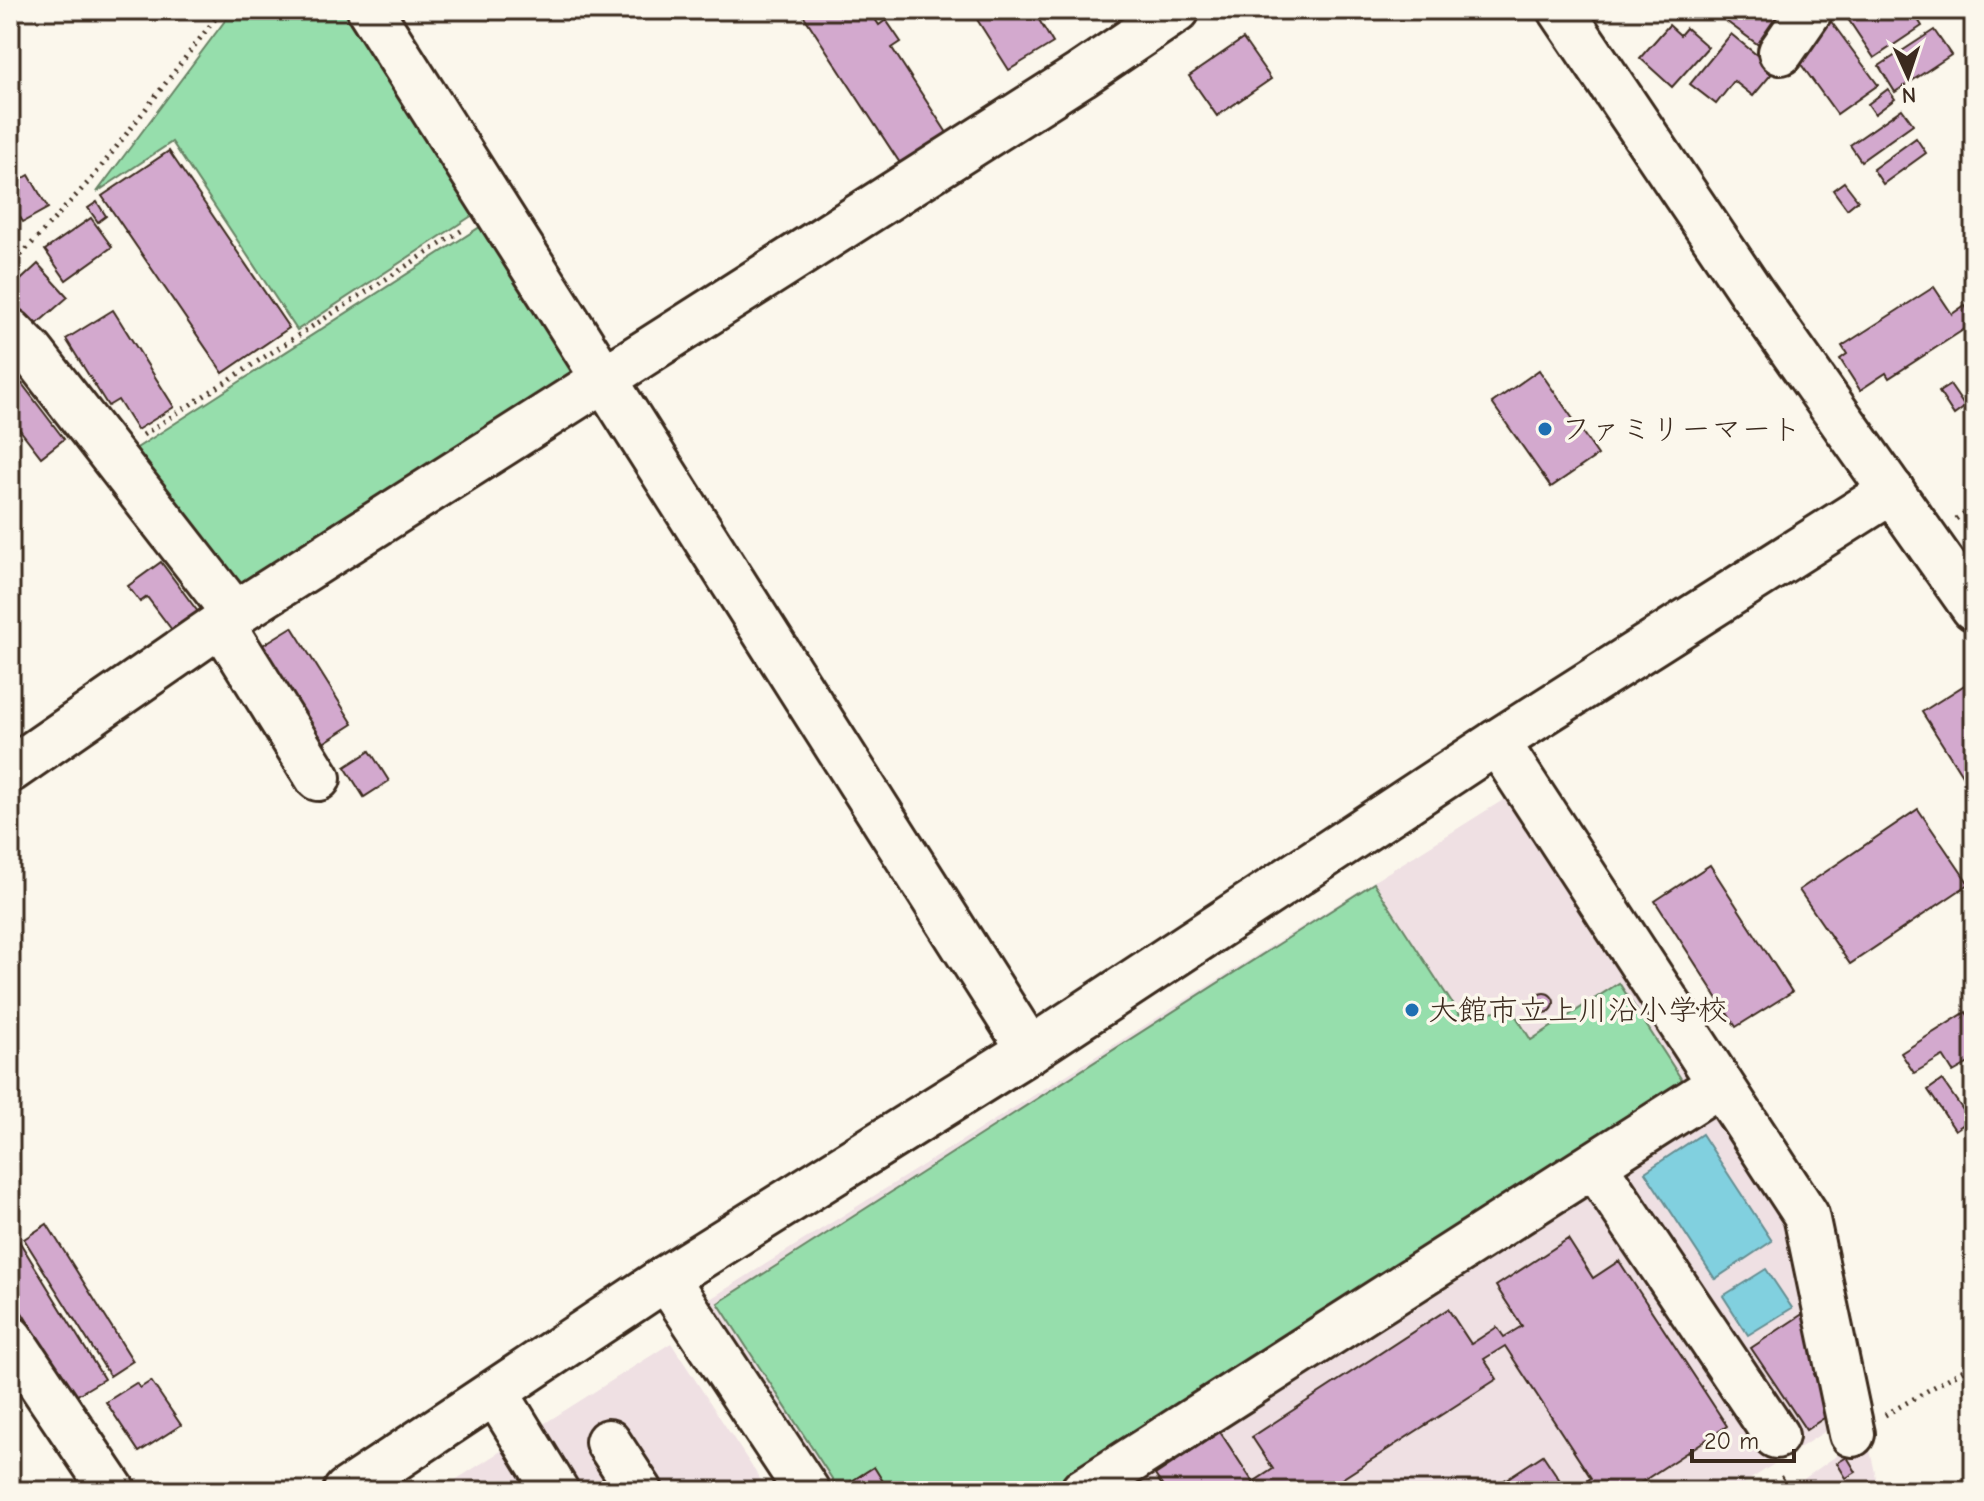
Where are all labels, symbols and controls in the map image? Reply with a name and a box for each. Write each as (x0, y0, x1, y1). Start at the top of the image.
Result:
north arrow (1868, 36, 1948, 116)
text: N (1901, 82, 1917, 108)
place label: ファミリーマート (1561, 412, 1802, 447)
marker: ファミリーマート (1536, 420, 1554, 438)
place label: 大館市立上川沿小学校 (1428, 993, 1728, 1028)
marker: 大館市立上川沿小学校 (1403, 1001, 1421, 1019)
scale bar (1692, 1413, 1794, 1463)
text: 20 m (1704, 1427, 1759, 1455)

